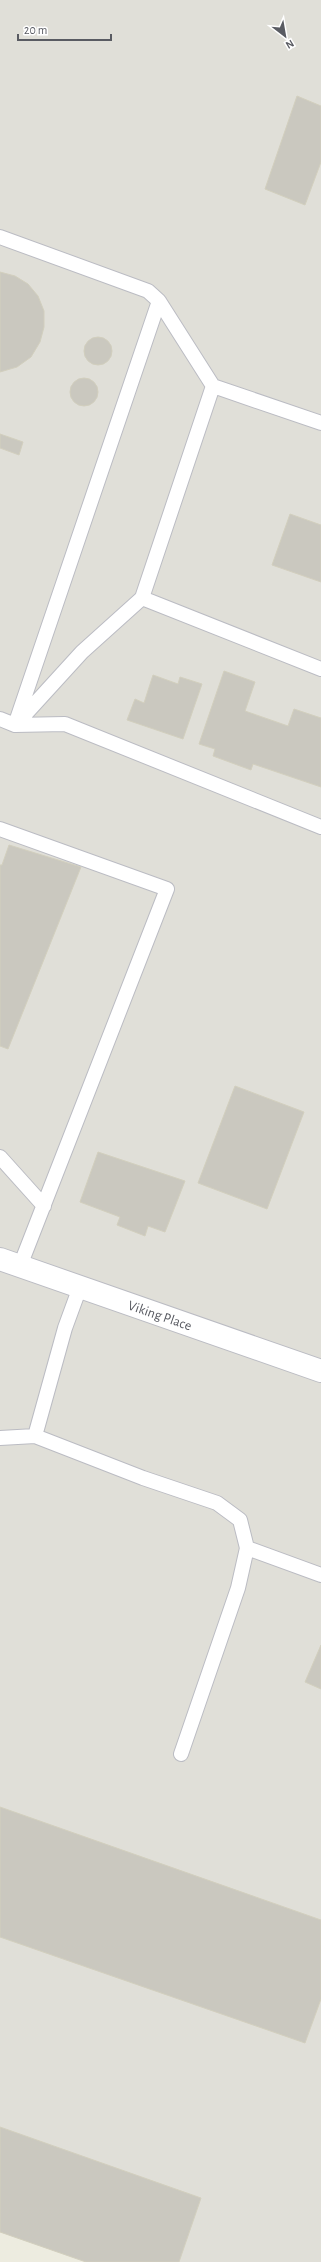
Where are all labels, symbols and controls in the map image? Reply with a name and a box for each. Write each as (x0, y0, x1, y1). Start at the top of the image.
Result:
scale bar (18, 16, 111, 42)
north arrow (265, 16, 305, 56)
text: 20 m (24, 24, 47, 36)
text: N (284, 37, 296, 51)
street label: Viking Place (126, 1299, 193, 1333)

